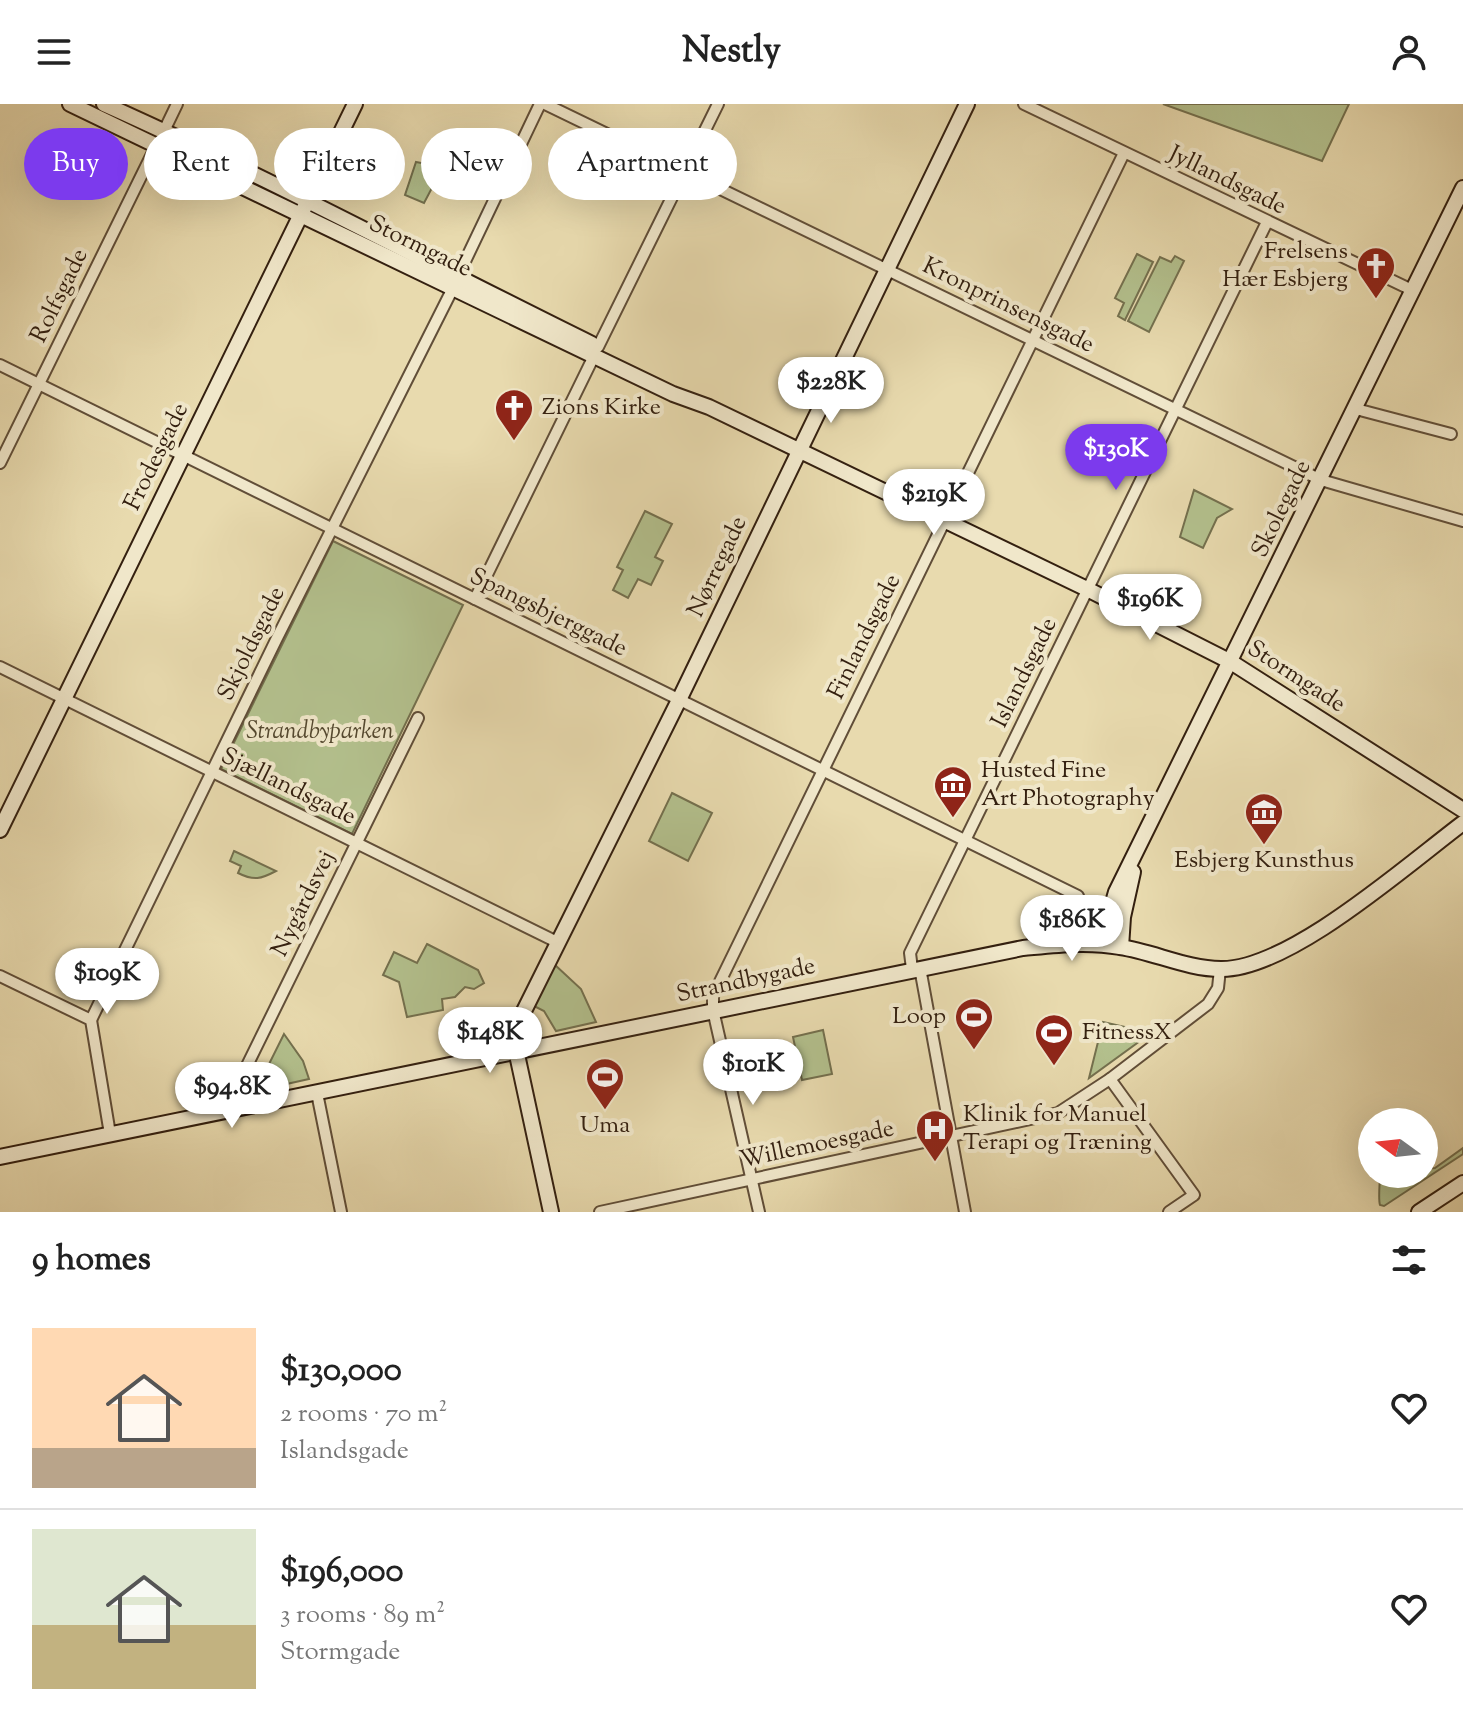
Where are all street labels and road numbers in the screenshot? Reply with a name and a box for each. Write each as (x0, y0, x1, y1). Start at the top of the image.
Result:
street label: Jyllandsgade (1161, 137, 1292, 224)
street label: Stormgade (363, 207, 477, 287)
street label: Rolfsgade (23, 243, 97, 349)
street label: Kronprinsensgade (916, 250, 1100, 362)
street label: Frodesgade (116, 397, 198, 517)
street label: Skolegade (1244, 455, 1320, 563)
street label: Nørregade (680, 511, 756, 623)
street label: Spangsbjerggade (463, 560, 633, 666)
street label: Finlandsgade (820, 569, 910, 705)
street label: Skjoldsgade (210, 581, 294, 707)
street label: Islandsgade (984, 612, 1066, 734)
street label: Stormgade (1240, 632, 1352, 722)
street label: Sjællandsgade (215, 740, 361, 834)
street label: Nygårdsvej (264, 845, 344, 963)
street label: Strandbygade (673, 950, 819, 1012)
street label: Willemoesgade (737, 1112, 897, 1178)

